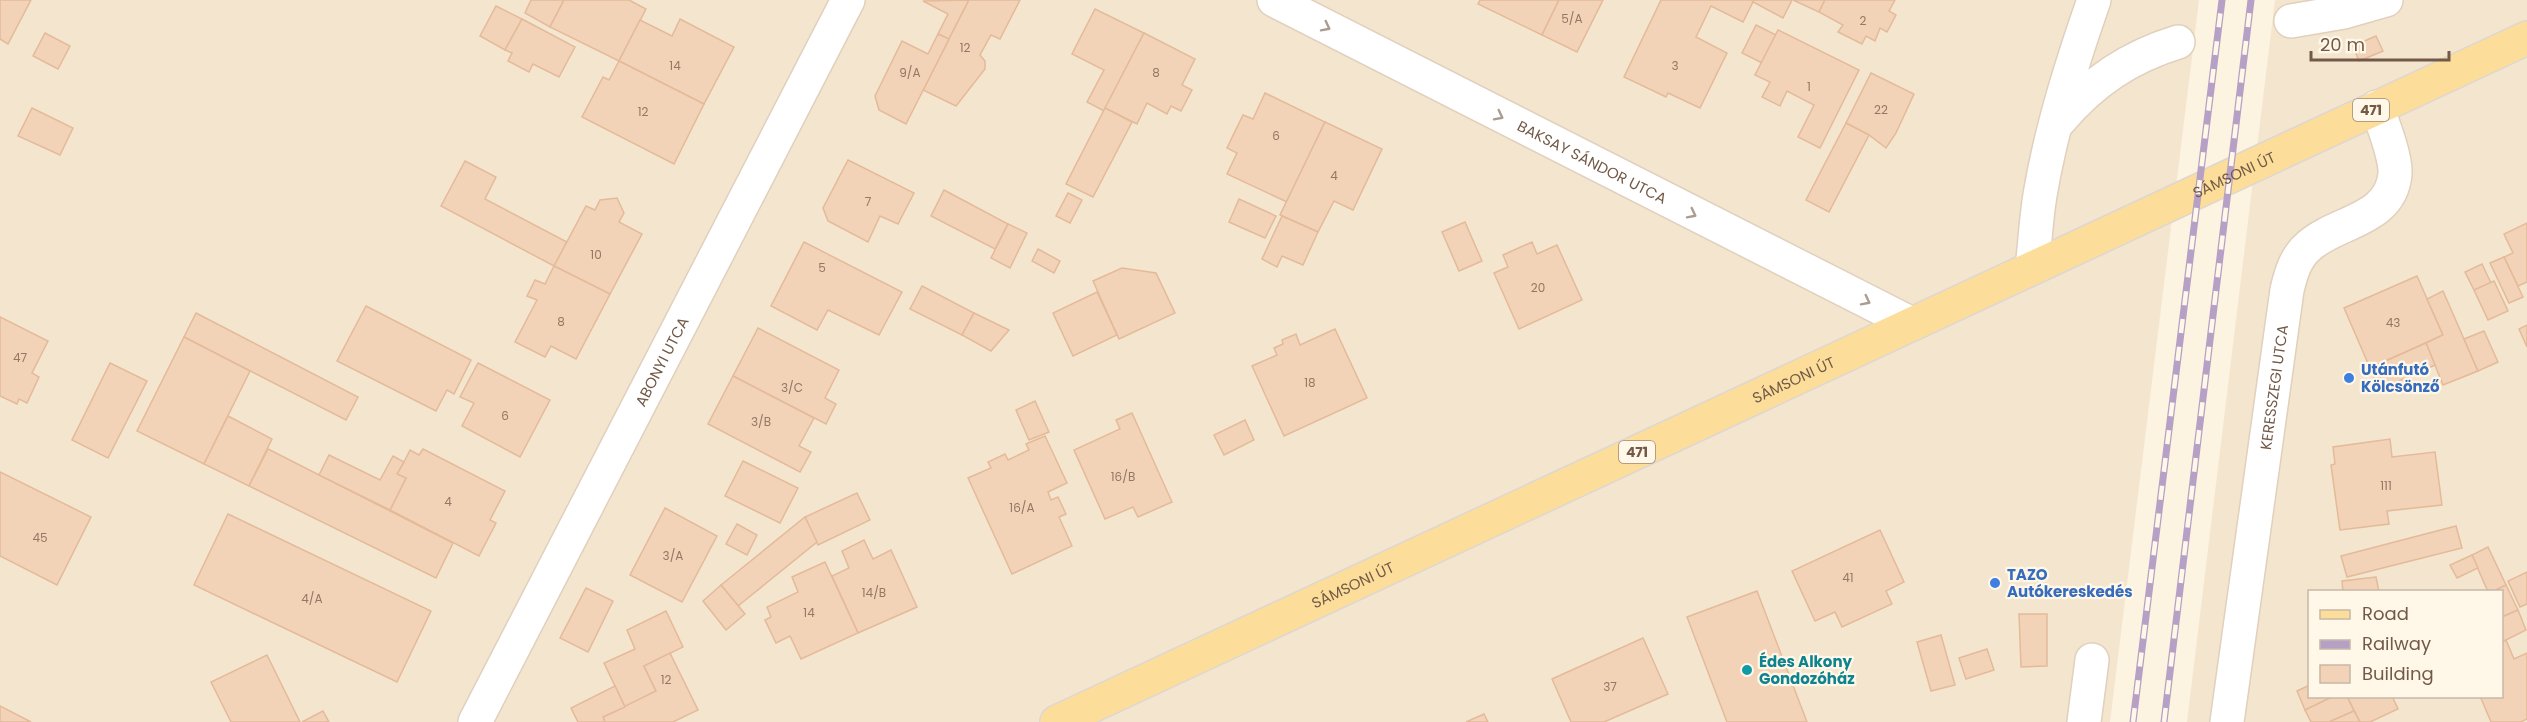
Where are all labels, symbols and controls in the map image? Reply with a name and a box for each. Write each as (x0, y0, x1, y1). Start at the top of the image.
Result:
house number: 5/A (1561, 10, 1583, 27)
house number: 2 (1860, 12, 1867, 29)
one-way arrow (1319, 20, 1330, 31)
scale bar (2311, 24, 2449, 62)
text: 20 m (2320, 32, 2365, 57)
house number: 12 (960, 39, 970, 56)
house number: 14 (669, 57, 681, 74)
house number: 3 (1671, 57, 1679, 74)
house number: 9/A (899, 64, 921, 81)
house number: 8 (1152, 64, 1160, 81)
house number: 1 (1807, 78, 1811, 95)
road number: 471 (2353, 99, 2389, 121)
house number: 22 (1874, 101, 1888, 118)
house number: 12 (638, 103, 648, 120)
one-way arrow (1493, 108, 1504, 120)
street label: BAKSAY SÁNDOR UTCA (1514, 115, 1671, 208)
house number: 6 (1272, 127, 1280, 144)
street label: SÁMSONI ÚT (2189, 146, 2279, 203)
house number: 4 (1330, 167, 1338, 184)
house number: 7 (865, 193, 872, 210)
one-way arrow (1685, 207, 1696, 218)
house number: 10 (590, 246, 602, 263)
house number: 5 (818, 259, 826, 276)
house number: 20 (1531, 279, 1545, 296)
one-way arrow (1860, 294, 1871, 305)
house number: 8 (557, 313, 565, 330)
street label: ABONYI UTCA (629, 313, 693, 410)
house number: 43 (2386, 314, 2400, 331)
street label: KERESSZEGI UTCA (2254, 323, 2293, 451)
house number: 47 (13, 349, 27, 366)
street label: SÁMSONI ÚT (1748, 351, 1838, 408)
place label: Utánfutó Kölcsönző (2361, 359, 2440, 397)
marker: Utánfutó Kölcsönző (2342, 371, 2356, 385)
house number: 18 (1304, 374, 1316, 391)
house number: 3/C (781, 379, 803, 396)
house number: 6 (501, 407, 509, 424)
house number: 3/B (751, 413, 771, 430)
road number: 471 (1619, 441, 1655, 463)
house number: 16/B (1111, 468, 1135, 485)
house number: 111 (2380, 477, 2392, 494)
house number: 4 (444, 493, 452, 510)
house number: 16/A (1009, 499, 1035, 516)
house number: 45 (32, 529, 48, 546)
house number: 3/A (663, 547, 683, 564)
street label: SÁMSONI ÚT (1308, 556, 1397, 613)
place label: TAZO Autókereskedés (2007, 564, 2133, 602)
house number: 41 (1842, 569, 1854, 586)
marker: TAZO Autókereskedés (1988, 576, 2002, 590)
house number: 14/B (862, 584, 886, 601)
house number: 4/A (301, 590, 323, 607)
legend (2308, 590, 2503, 698)
text: Road (2362, 601, 2409, 626)
house number: 14 (803, 604, 815, 621)
text: Railway (2362, 631, 2431, 656)
place label: Édes Alkony Gondozóház (1759, 651, 1855, 689)
text: Building (2362, 661, 2434, 686)
marker: Édes Alkony Gondozóház (1740, 663, 1754, 677)
house number: 12 (661, 671, 671, 688)
house number: 37 (1603, 678, 1617, 695)

